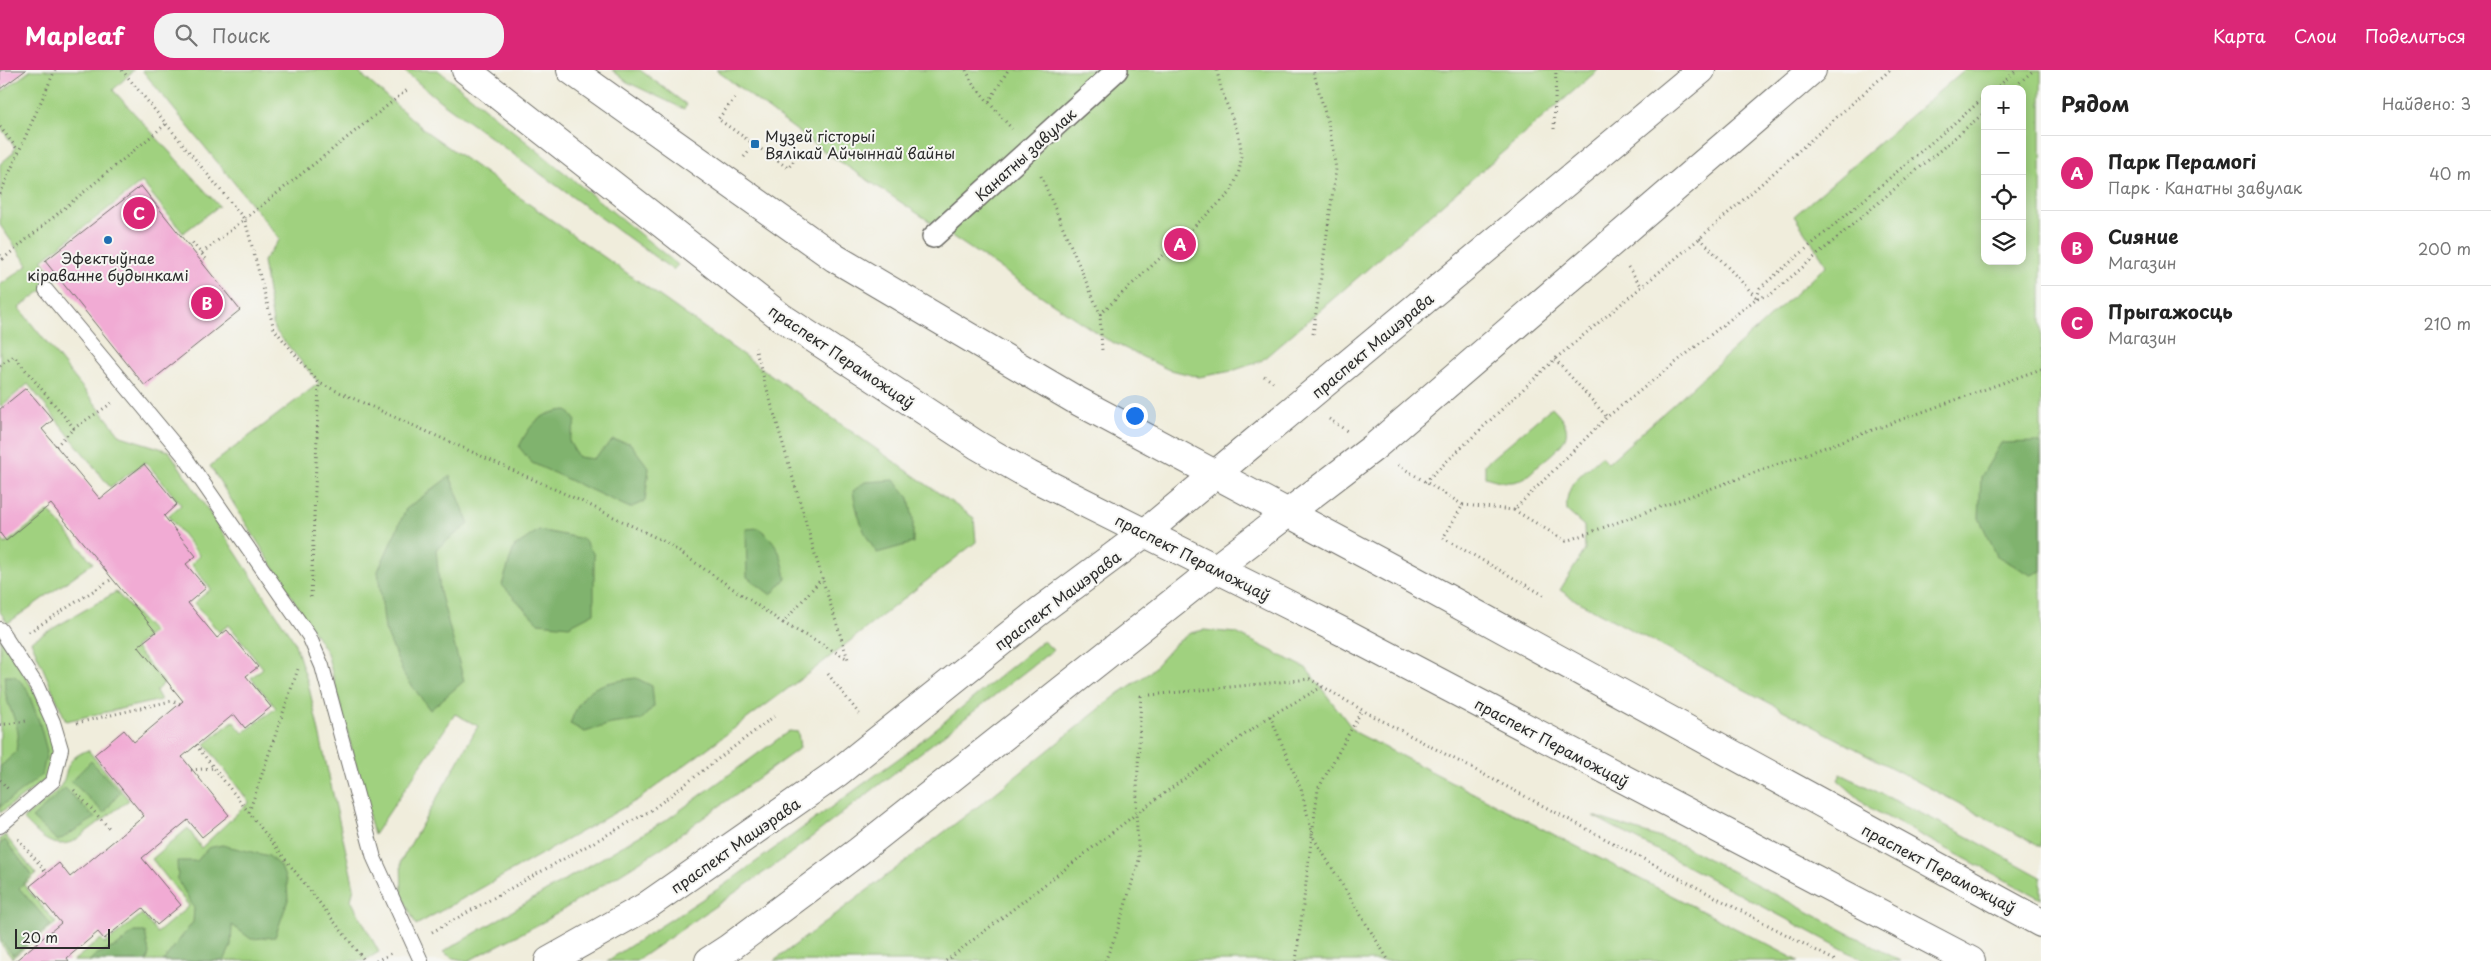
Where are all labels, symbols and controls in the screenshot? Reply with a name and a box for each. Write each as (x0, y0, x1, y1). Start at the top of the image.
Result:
search box (154, 13, 504, 58)
text: Mapleaf (25, 17, 124, 53)
icon: search (172, 21, 200, 49)
text: Поиск (212, 21, 270, 49)
text: Карта (2213, 22, 2266, 49)
text: Слои (2294, 22, 2337, 49)
text: Поделиться (2365, 22, 2466, 49)
map controls (1981, 85, 2026, 265)
button: + (1981, 85, 2026, 130)
text: Рядом (2061, 87, 2129, 119)
text: Найдено: 3 (2382, 91, 2471, 115)
street label: Канатны завулак (969, 102, 1081, 206)
place label: Музей гісторыі Вялікай Айчыннай вайны (765, 124, 955, 164)
button: − (1981, 130, 2026, 175)
marker: Музей гісторыі Вялікай Айчыннай вайны (749, 138, 761, 150)
text: Парк Перамогі (2108, 147, 2256, 175)
text: A (2071, 161, 2083, 185)
text: 40 m (2429, 161, 2471, 185)
button: locate (1981, 175, 2026, 220)
text: Парк · Канатны завулак (2108, 175, 2302, 199)
pin: C (123, 194, 155, 232)
button: layers (1981, 220, 2026, 265)
text: Сияние (2108, 222, 2179, 250)
pin: A (1164, 225, 1196, 263)
marker: Эфектыўнае кіраванне будынкамі (102, 234, 114, 246)
text: B (2072, 236, 2082, 260)
text: 200 m (2418, 236, 2471, 260)
place label: Эфектыўнае кіраванне будынкамі (27, 246, 189, 286)
text: Магазин (2108, 250, 2177, 274)
pin: B (191, 284, 223, 322)
street label: праспект Машэрава (1306, 287, 1439, 403)
text: Прыгажосць (2108, 297, 2233, 325)
street label: праспект Пераможцаў (764, 299, 920, 413)
text: C (2071, 311, 2083, 335)
text: 210 m (2423, 311, 2471, 335)
text: Магазин (2108, 325, 2177, 349)
your location (1122, 403, 1148, 429)
street label: праспект Пераможцаў (1111, 508, 1275, 606)
street label: праспект Машэрава (989, 544, 1126, 655)
street label: праспект Пераможцаў (1471, 692, 1633, 792)
street label: праспект Машэрава (666, 791, 805, 898)
street label: праспект Пераможцаў (1858, 818, 2020, 918)
scale bar (15, 926, 110, 949)
text: 20 m (22, 927, 58, 948)

